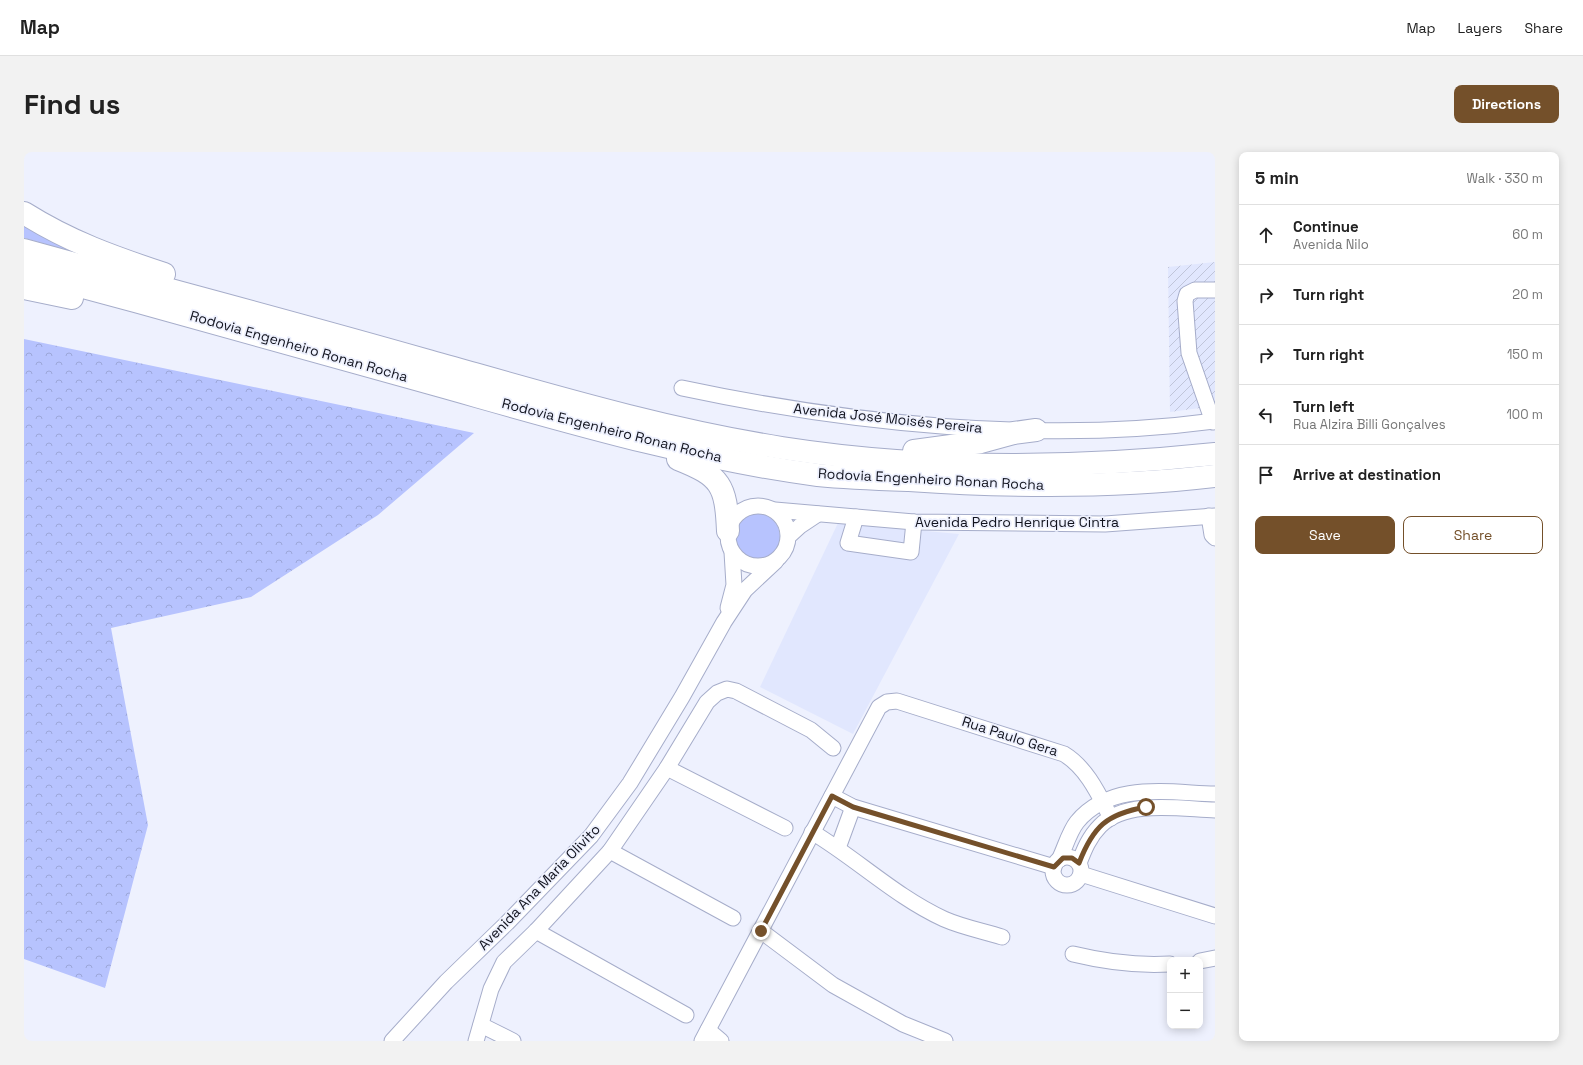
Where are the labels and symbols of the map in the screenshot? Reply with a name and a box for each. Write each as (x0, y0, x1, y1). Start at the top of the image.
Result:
street label: Rodovia Engenheiro Ronan Rocha (188, 306, 410, 386)
street label: Rodovia Engenheiro Ronan Rocha (500, 394, 724, 466)
street label: Avenida José Moisés Pereira (793, 399, 983, 437)
street label: Rodovia Engenheiro Ronan Rocha (818, 464, 1044, 494)
street label: Avenida Pedro Henrique Cintra (915, 513, 1119, 531)
street label: Rua Paulo Gera (960, 712, 1060, 760)
route start (1137, 798, 1155, 816)
street label: Avenida Ana Maria Olivito (474, 820, 604, 954)
route end (752, 922, 770, 940)

